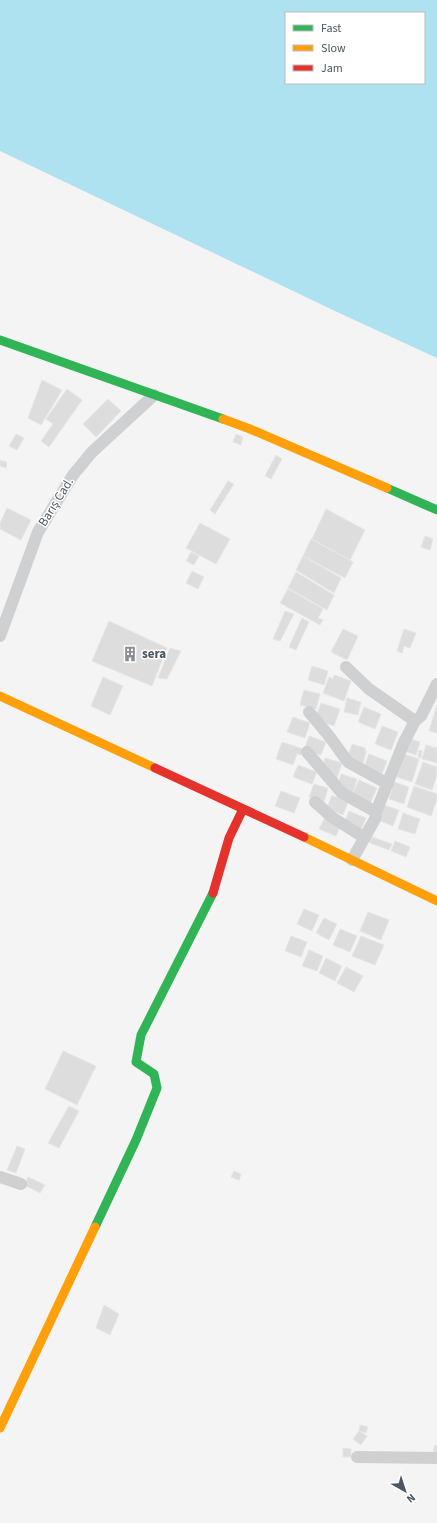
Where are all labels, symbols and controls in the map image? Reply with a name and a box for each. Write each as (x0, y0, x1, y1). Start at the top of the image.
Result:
legend (285, 12, 425, 84)
text: Fast (321, 20, 341, 37)
text: Slow (321, 40, 346, 57)
text: Jam (321, 60, 343, 77)
street label: Barış Cad. (34, 474, 78, 530)
building icon: sera (121, 645, 139, 663)
place label: sera (142, 645, 166, 663)
north arrow (385, 1471, 425, 1511)
text: N (403, 1490, 419, 1507)

